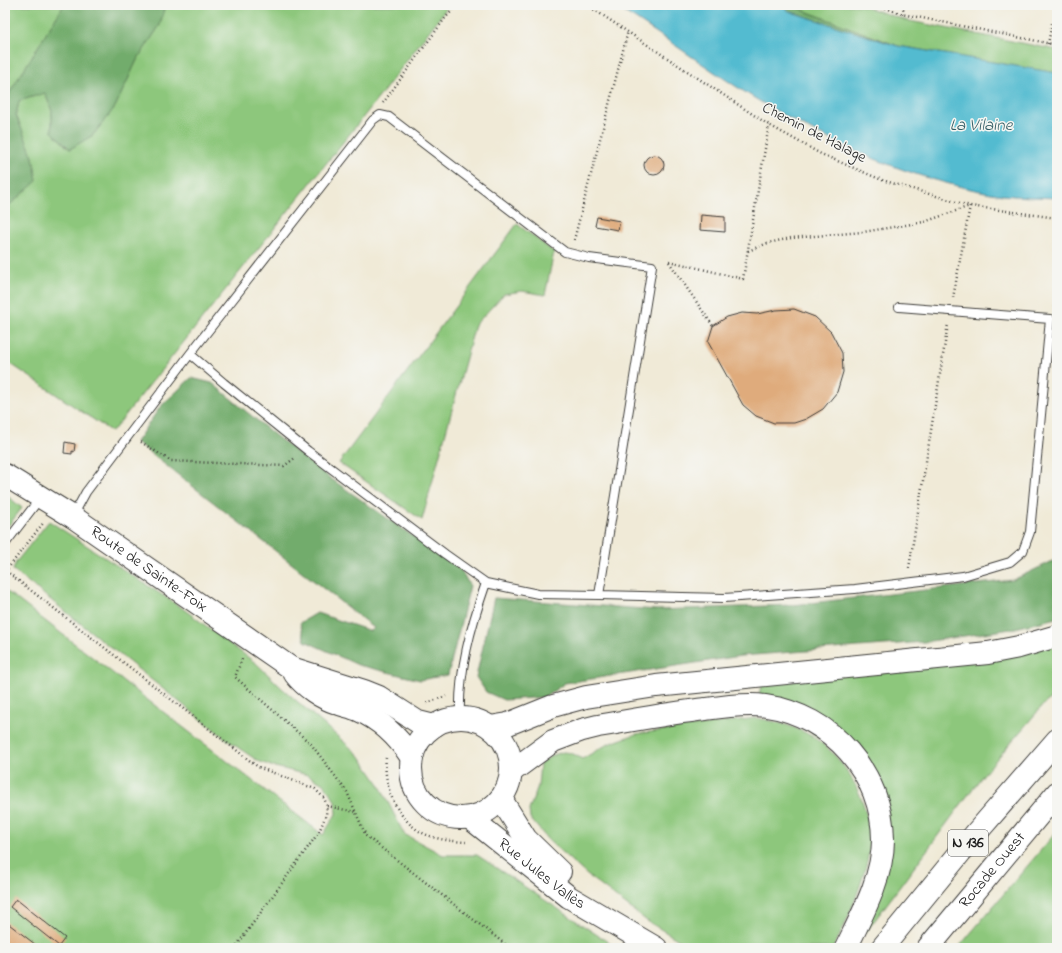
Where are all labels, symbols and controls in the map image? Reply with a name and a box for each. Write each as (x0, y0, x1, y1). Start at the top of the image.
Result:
street label: Chemin de Halage (758, 96, 871, 170)
water label: La Vilaine (950, 113, 1014, 138)
street label: Route de Sainte-Foix (85, 520, 213, 619)
street label: Rocade Ouest (953, 826, 1032, 914)
road number: N 136 (948, 830, 988, 856)
street label: Rue Jules Vallès (493, 833, 590, 916)

